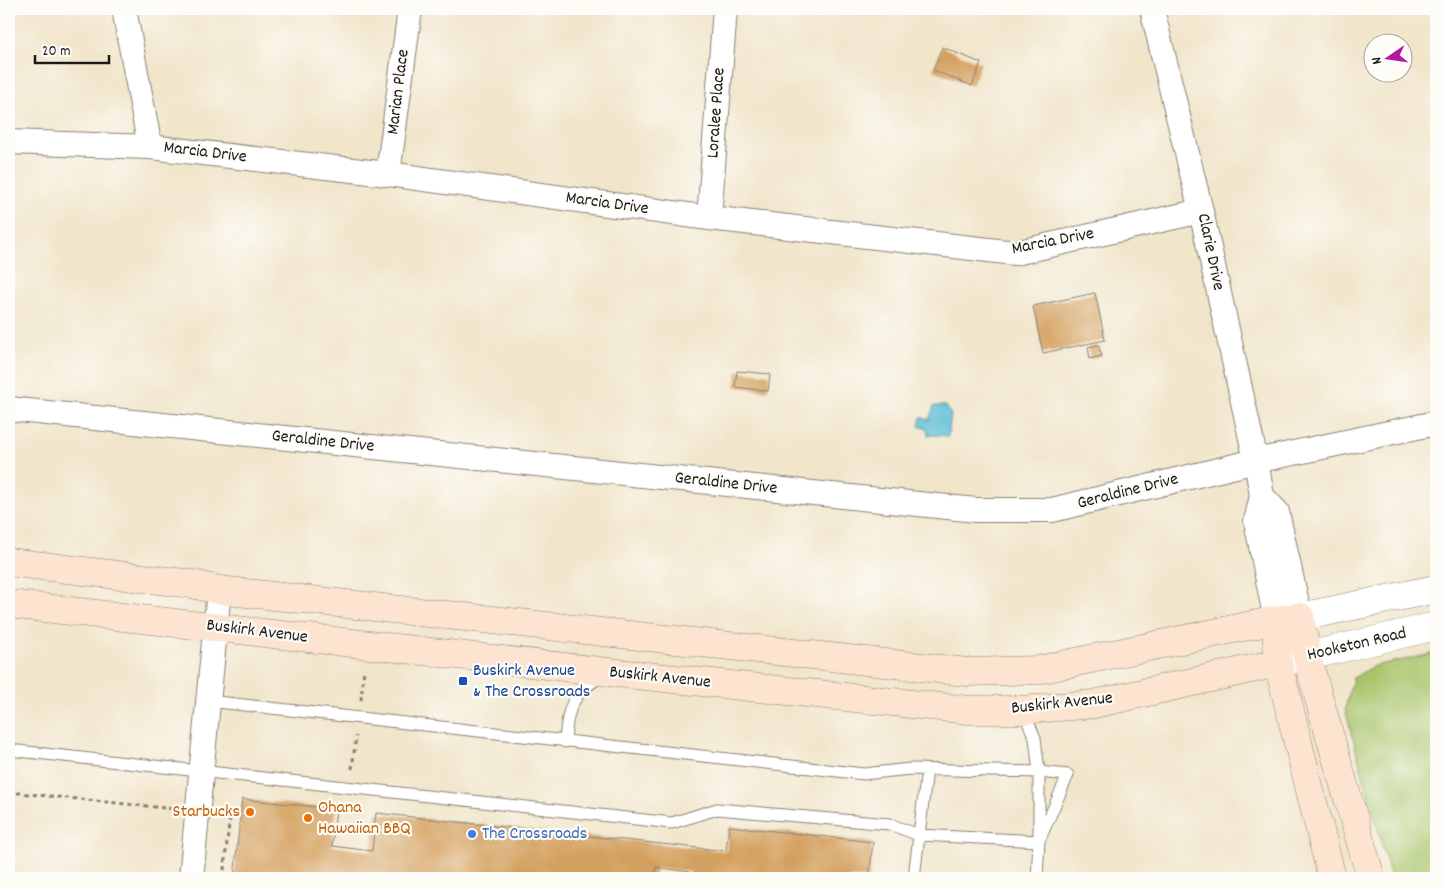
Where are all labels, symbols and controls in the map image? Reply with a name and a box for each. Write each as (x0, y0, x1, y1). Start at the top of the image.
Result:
scale bar (35, 32, 109, 64)
north arrow (1362, 32, 1412, 82)
text: 20 m (42, 41, 70, 63)
street label: Marian Place (381, 48, 417, 136)
text: N (1367, 55, 1388, 66)
street label: Loralee Place (701, 67, 733, 159)
street label: Marcia Drive (162, 136, 248, 171)
street label: Marcia Drive (564, 186, 650, 222)
street label: Clarie Drive (1190, 211, 1230, 293)
street label: Marcia Drive (1010, 222, 1096, 262)
street label: Geraldine Drive (270, 424, 376, 460)
street label: Geraldine Drive (673, 466, 779, 502)
street label: Geraldine Drive (1075, 467, 1181, 517)
street label: Buskirk Avenue (205, 613, 309, 651)
street label: Hookston Road (1305, 621, 1409, 669)
place label: Buskirk Avenue & The Crossroads (473, 659, 590, 705)
street label: Buskirk Avenue (608, 660, 712, 696)
marker: Buskirk Avenue & The Crossroads (457, 675, 469, 687)
street label: Buskirk Avenue (1010, 686, 1114, 722)
place label: Ohana Hawaiian BBQ (318, 796, 411, 842)
place label: Starbucks (173, 800, 240, 825)
marker: Starbucks (244, 806, 256, 818)
marker: Ohana Hawaiian BBQ (302, 812, 314, 824)
place label: The Crossroads (482, 822, 587, 847)
marker: The Crossroads (466, 828, 478, 840)

